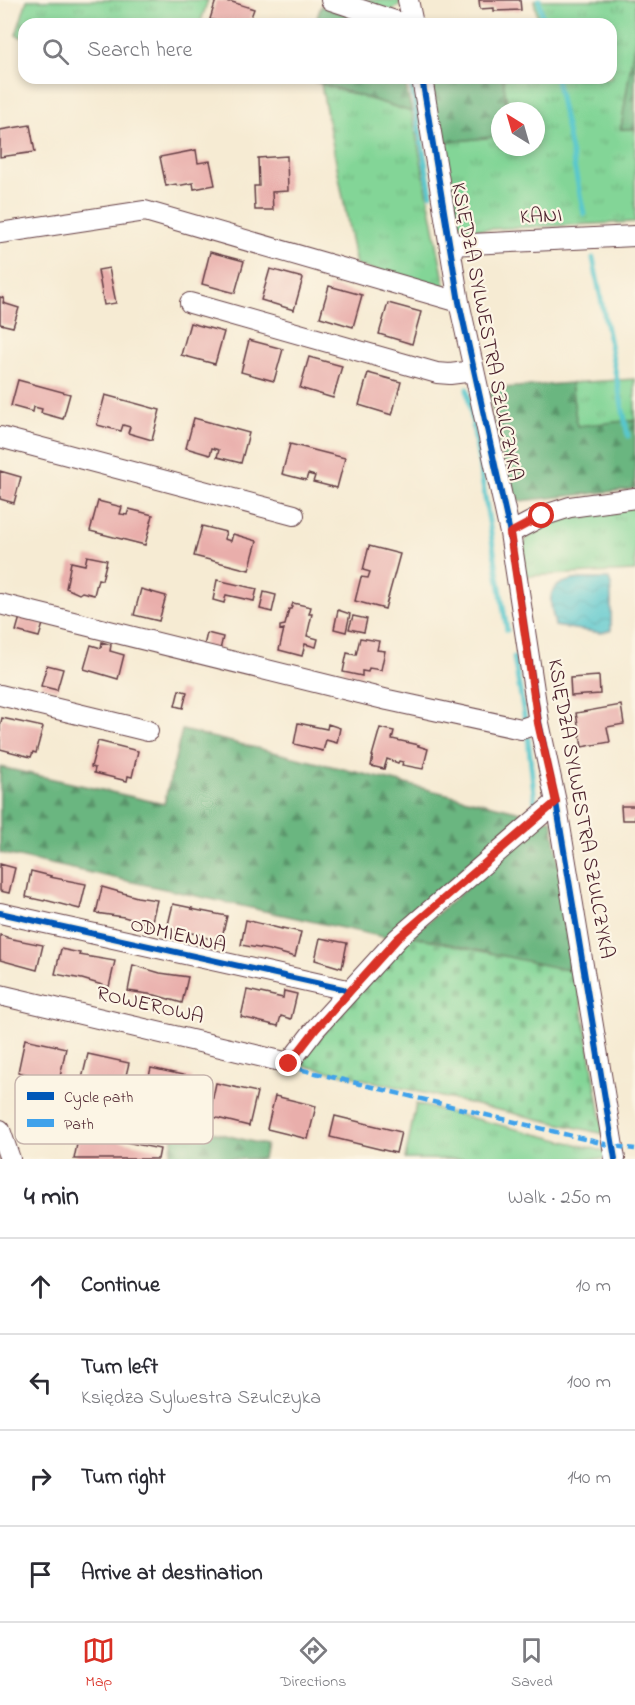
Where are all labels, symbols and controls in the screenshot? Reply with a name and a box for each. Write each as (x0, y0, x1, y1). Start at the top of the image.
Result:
search box (18, 18, 617, 84)
icon: search (39, 35, 72, 68)
text: Search here (87, 35, 192, 67)
north arrow (491, 102, 545, 156)
street label: KSIĘDZA SYLWESTRA SZULCZYKA (442, 180, 530, 484)
street label: KANI (519, 201, 563, 233)
route start (528, 502, 554, 528)
street label: KSIĘDZA SYLWESTRA SZULCZYKA (539, 657, 621, 961)
street label: ODMIENNA (127, 910, 229, 962)
street label: ROWEROWA (93, 979, 207, 1033)
route end (275, 1050, 301, 1076)
legend (15, 1075, 213, 1144)
text: Cycle path (64, 1086, 133, 1110)
text: Path (64, 1113, 94, 1137)
text: 4 min (24, 1179, 79, 1217)
text: Walk · 250 m (508, 1184, 611, 1213)
icon: ahead (24, 1270, 57, 1303)
text: Continue (81, 1270, 160, 1302)
text: 10 m (575, 1272, 611, 1301)
text: Turn left (81, 1352, 158, 1384)
icon: left (24, 1366, 57, 1399)
text: 100 m (567, 1368, 611, 1397)
text: Księdza Sylwestra Szulczyka (81, 1384, 321, 1413)
icon: right (24, 1462, 57, 1495)
text: Turn right (81, 1462, 166, 1494)
text: 140 m (567, 1464, 611, 1493)
icon: arrive (24, 1558, 57, 1591)
text: Arrive at destination (81, 1558, 263, 1590)
tab: Map (82, 1634, 115, 1694)
tab: Directions (280, 1634, 346, 1694)
tab: Saved (511, 1634, 553, 1694)

